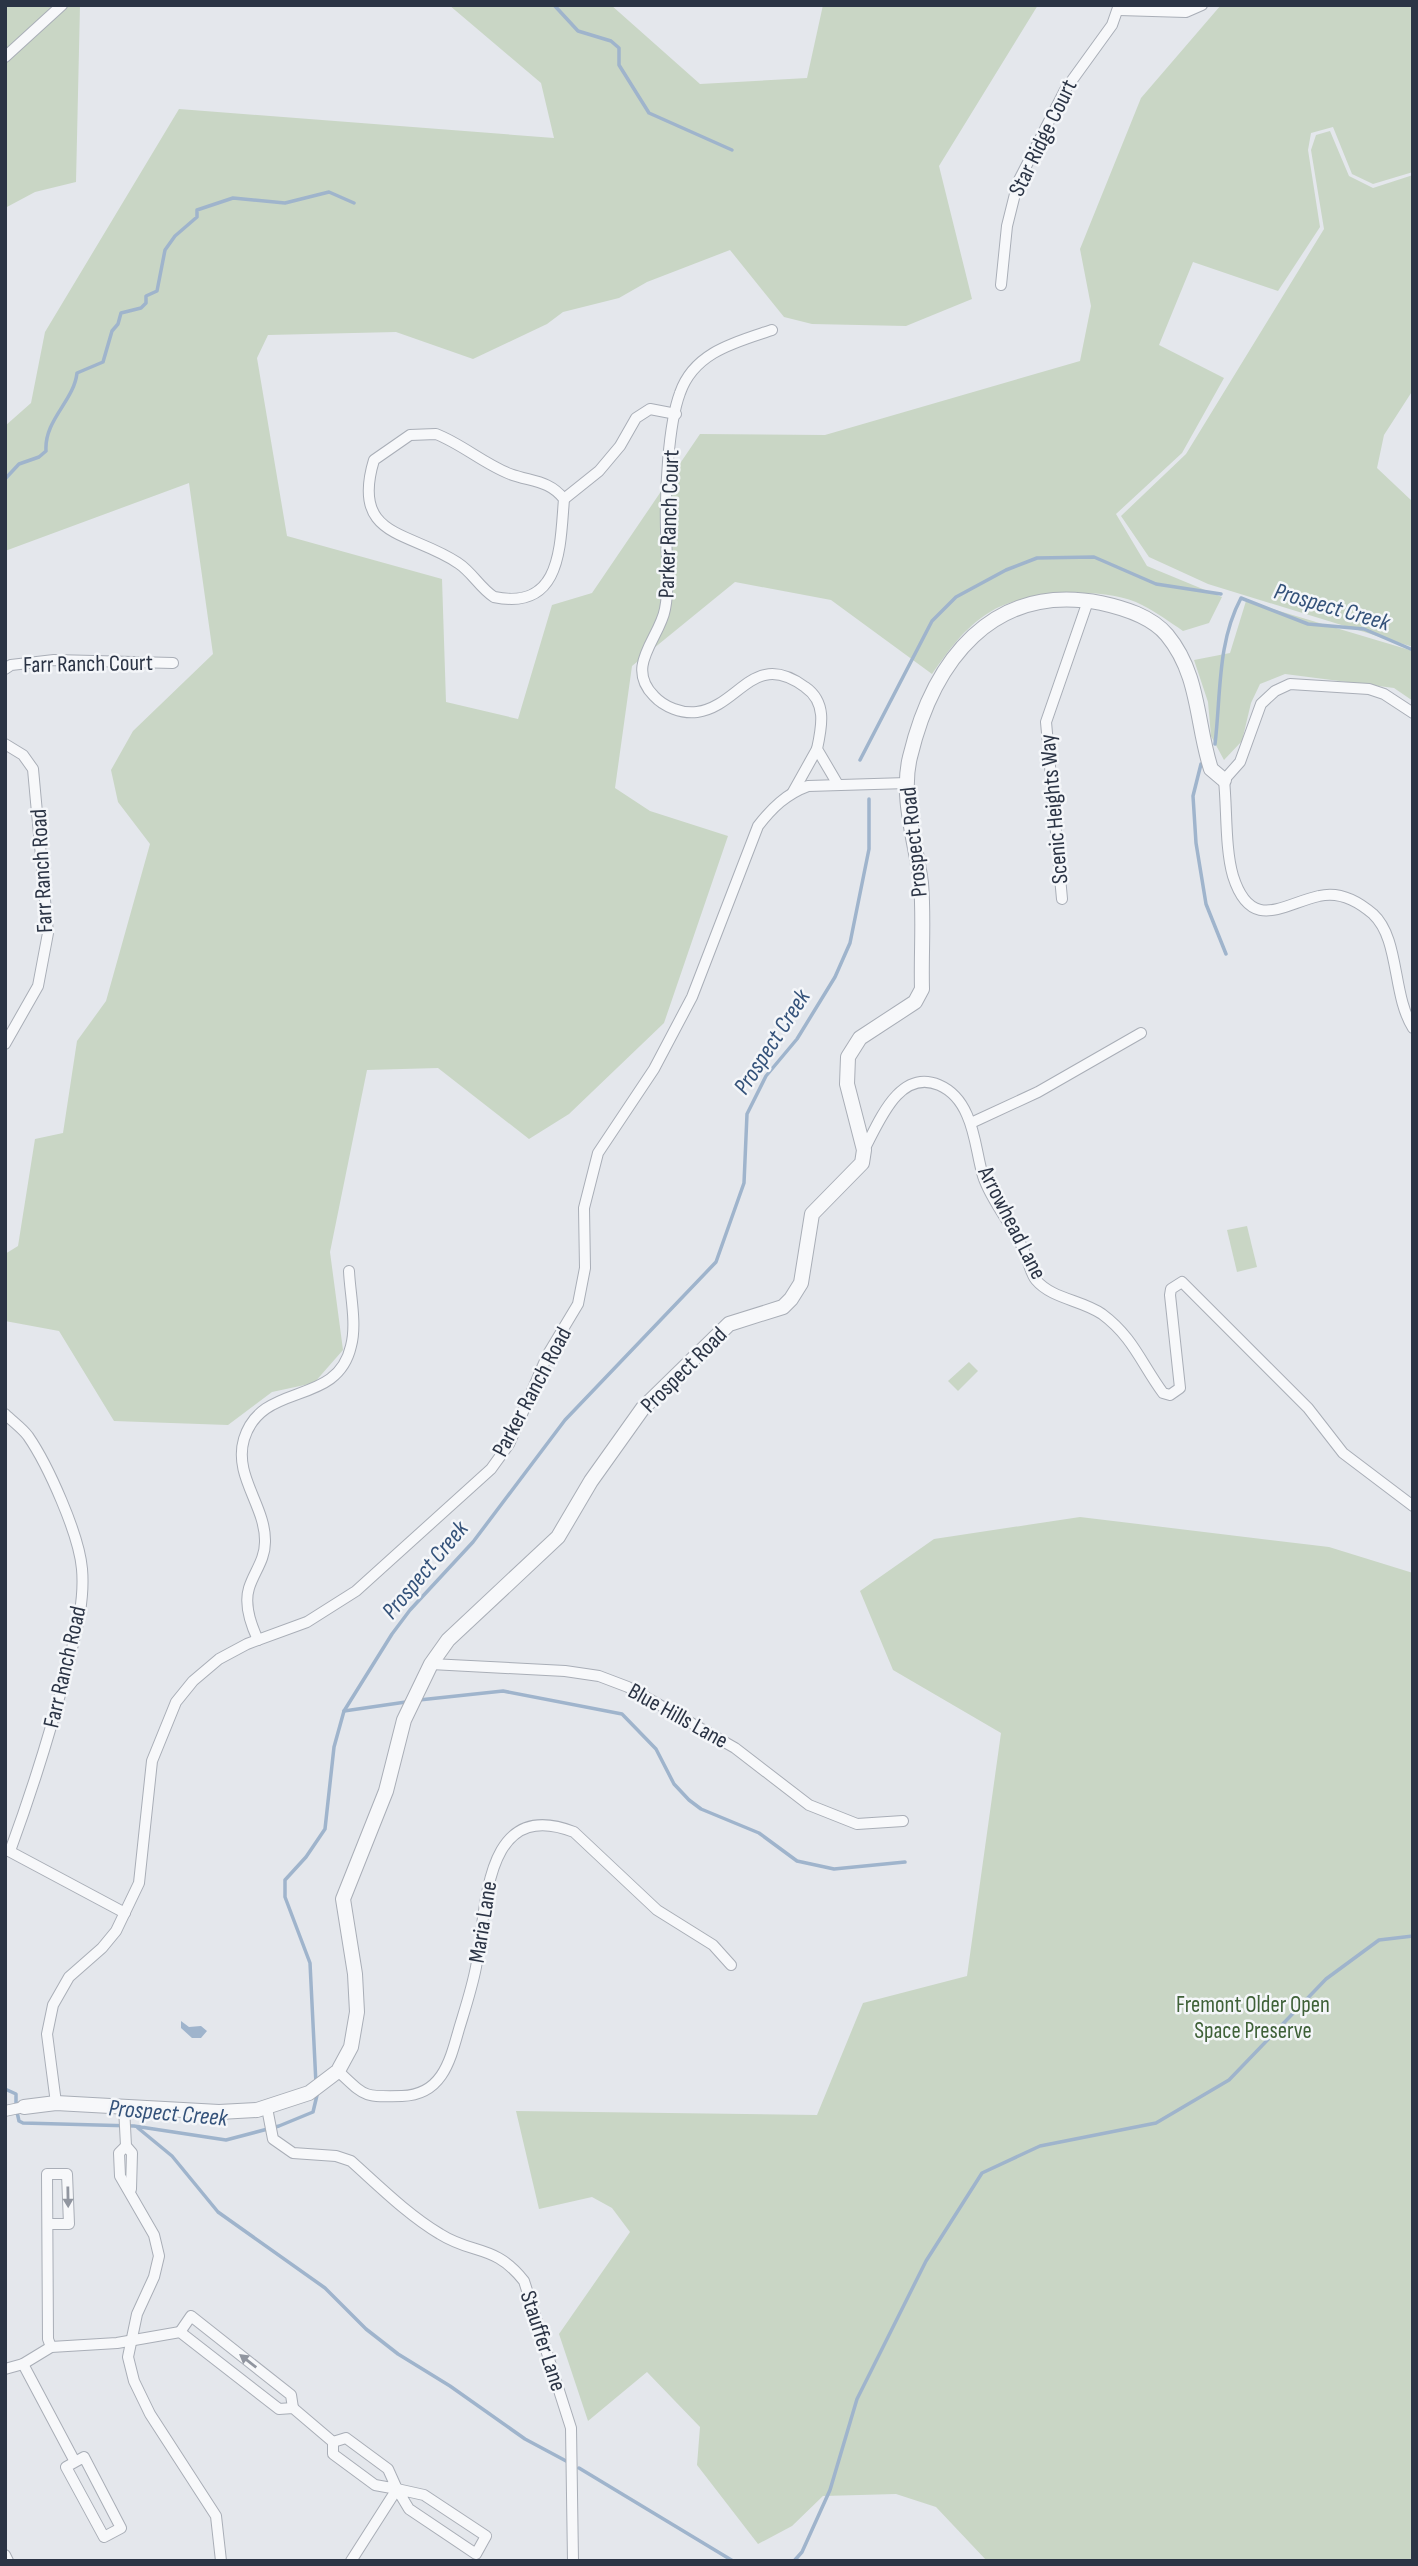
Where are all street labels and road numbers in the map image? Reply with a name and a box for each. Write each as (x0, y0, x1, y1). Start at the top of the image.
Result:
street label: Star Ridge Court (1003, 75, 1083, 201)
street label: Parker Ranch Court (652, 449, 686, 599)
street label: Farr Ranch Court (23, 649, 153, 679)
street label: Scenic Heights Way (1033, 733, 1074, 885)
street label: Prospect Road (894, 786, 934, 898)
street label: Farr Ranch Road (25, 808, 59, 934)
street label: Arrowhead Lane (971, 1161, 1052, 1284)
street label: Prospect Road (635, 1321, 733, 1419)
street label: Parker Ranch Road (486, 1322, 578, 1462)
street label: Farr Ranch Road (37, 1603, 93, 1731)
street label: Blue Hills Lane (623, 1677, 733, 1755)
street label: Maria Lane (463, 1879, 503, 1965)
street label: Stauffer Lane (514, 2287, 572, 2395)

